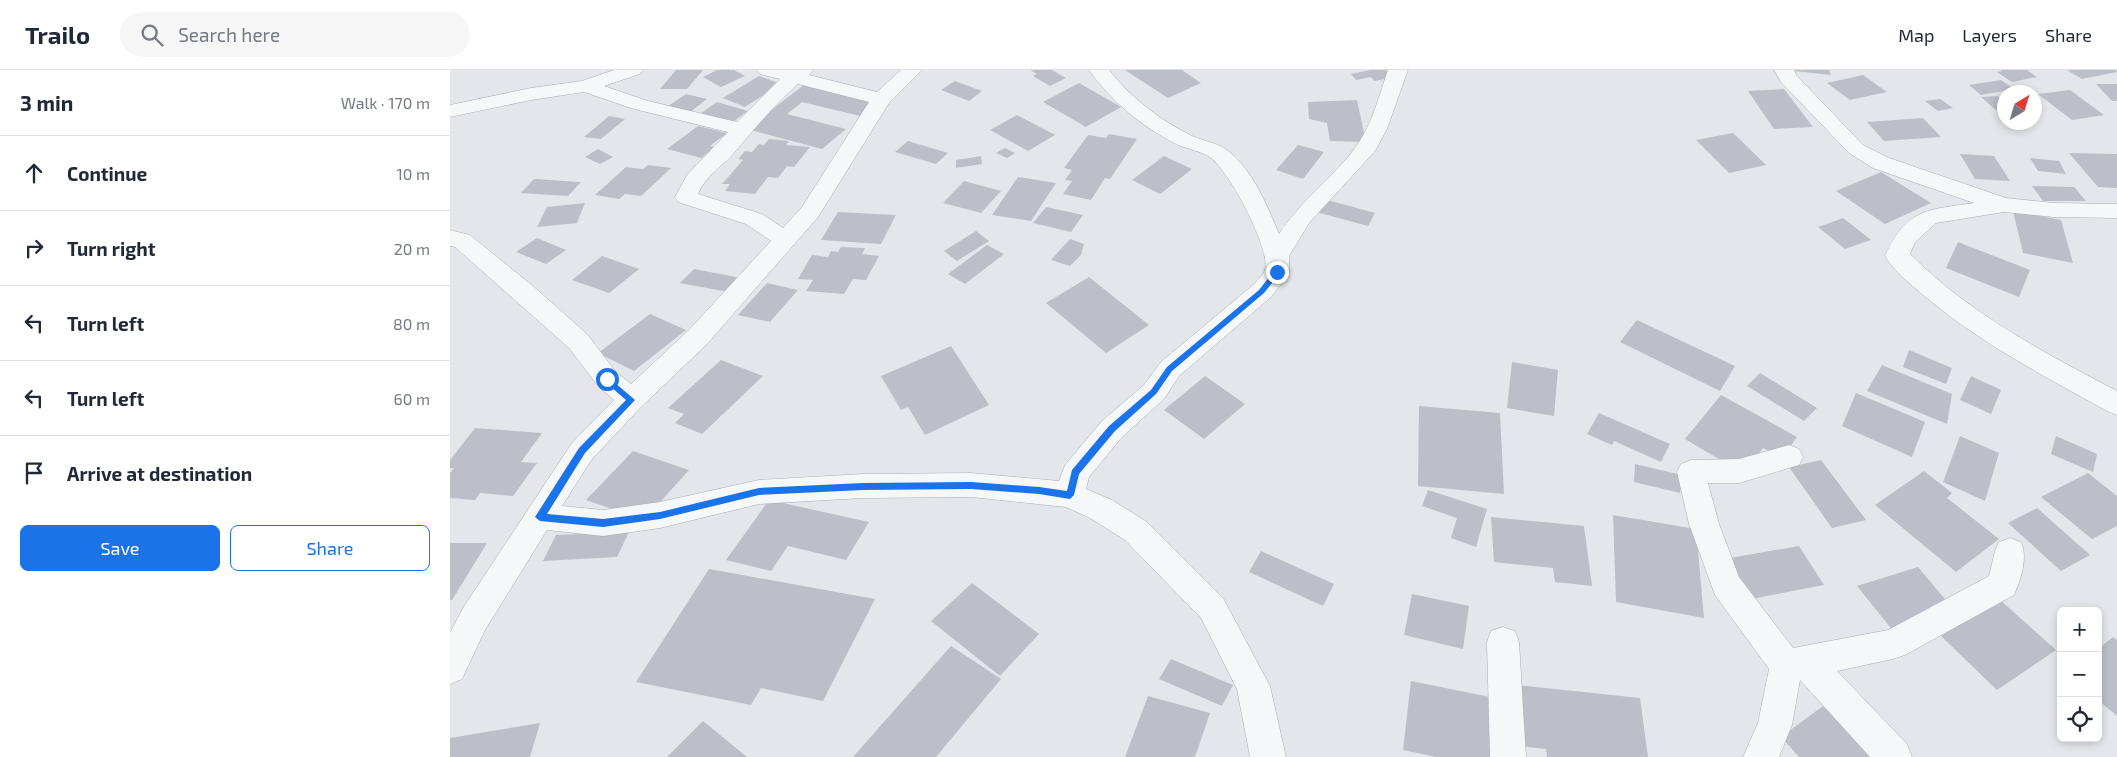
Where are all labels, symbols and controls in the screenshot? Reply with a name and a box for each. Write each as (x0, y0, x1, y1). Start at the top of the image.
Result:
search box (120, 12, 470, 57)
text: Trailo (25, 20, 90, 49)
icon: search (138, 21, 166, 49)
text: Search here (178, 23, 280, 46)
text: Map (1898, 24, 1934, 46)
text: Layers (1962, 24, 2017, 46)
text: Share (2045, 24, 2092, 46)
north arrow (1997, 85, 2042, 130)
text: 3 min (20, 90, 73, 115)
text: Walk · 170 m (341, 93, 430, 112)
icon: ahead (20, 159, 48, 187)
text: Continue (67, 162, 147, 185)
text: 10 m (396, 164, 430, 183)
icon: right (20, 234, 48, 262)
text: Turn right (67, 237, 155, 260)
text: 20 m (394, 239, 430, 258)
route end (1266, 261, 1289, 284)
icon: left (20, 309, 48, 337)
text: Turn left (67, 312, 144, 335)
text: 80 m (393, 314, 430, 333)
route start (596, 368, 619, 391)
icon: left (20, 384, 48, 412)
text: Turn left (67, 387, 144, 410)
text: 60 m (394, 389, 430, 408)
icon: arrive (20, 459, 48, 487)
text: Arrive at destination (67, 462, 252, 485)
button: Save (20, 525, 220, 571)
button: Share (230, 525, 430, 571)
map controls (2057, 607, 2102, 742)
button: + (2057, 607, 2102, 652)
button: − (2057, 652, 2102, 697)
button: locate (2057, 697, 2102, 742)

